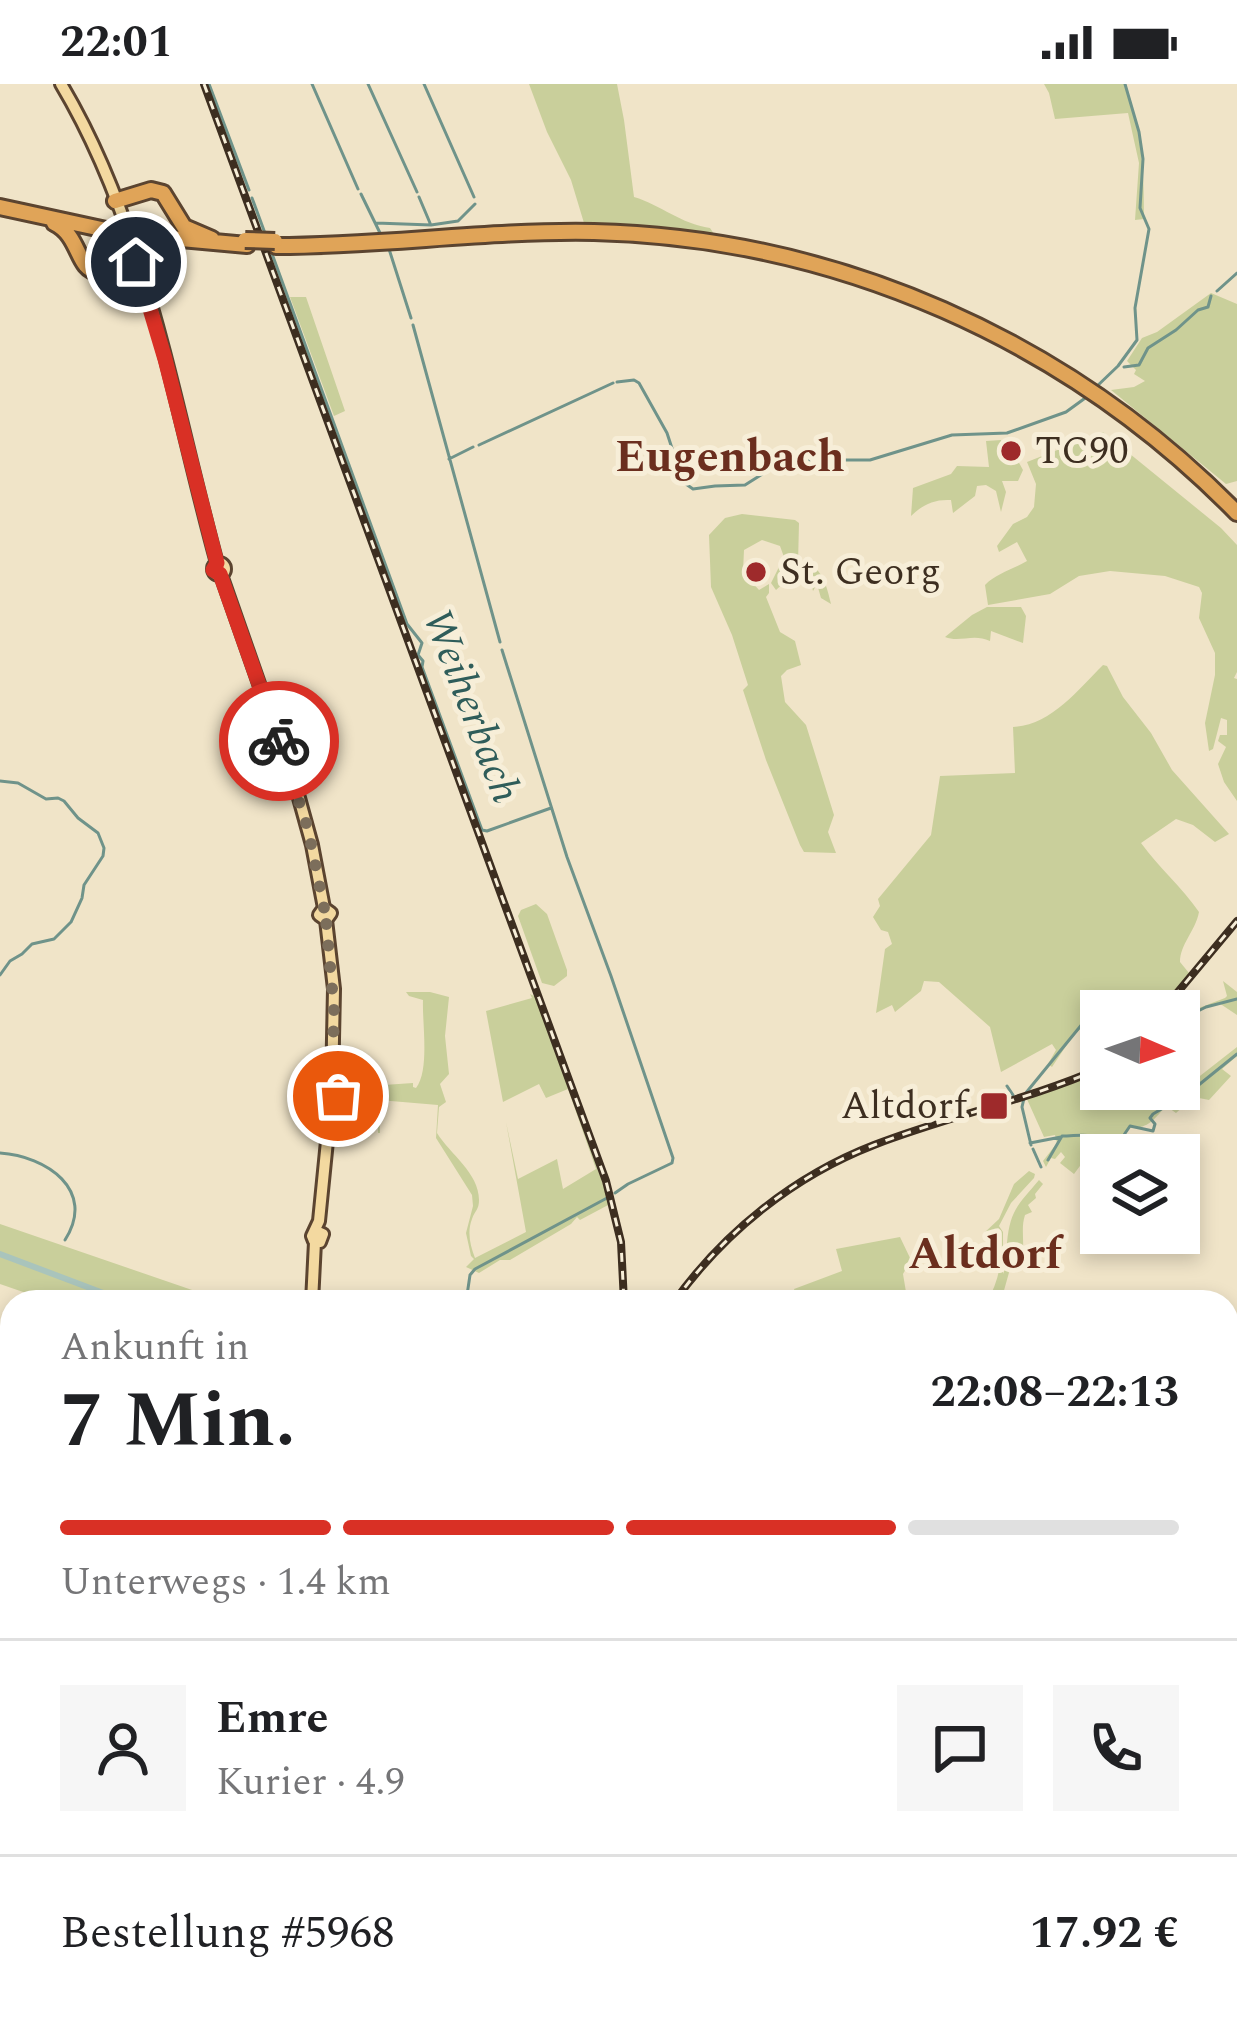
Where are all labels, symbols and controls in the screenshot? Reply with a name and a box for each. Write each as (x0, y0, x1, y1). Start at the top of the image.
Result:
text: 22:01 (60, 8, 173, 77)
pin (85, 211, 187, 313)
icon: home (103, 229, 169, 295)
place label: TC90 (1035, 422, 1129, 481)
district label: Eugenbach (615, 423, 845, 492)
marker: TC90 (998, 438, 1024, 464)
place label: St. Georg (780, 543, 941, 602)
marker: St. Georg (743, 559, 769, 585)
water label: Weiherbach (405, 600, 537, 812)
courier (219, 681, 339, 801)
icon: bike (246, 708, 312, 774)
north arrow (1080, 990, 1200, 1110)
map controls (1080, 990, 1200, 1254)
pin (287, 1045, 389, 1147)
icon: bag (305, 1063, 371, 1129)
place label: Altdorf (841, 1077, 970, 1136)
marker: Altdorf (978, 1090, 1010, 1122)
button: layers (1080, 1134, 1200, 1254)
district label: Altdorf (908, 1220, 1064, 1289)
text: Ankunft in (60, 1318, 250, 1377)
text: 22:08–22:13 (930, 1358, 1179, 1427)
text: 7 Min. (60, 1362, 296, 1481)
text: Unterwegs · 1.4 km (60, 1553, 391, 1612)
text: Emre (216, 1684, 329, 1753)
button: person (60, 1685, 186, 1811)
button: chat (897, 1685, 1023, 1811)
button: phone (1053, 1685, 1179, 1811)
text: Kurier · 4.9 (216, 1753, 405, 1812)
text: Bestellung #5968 (60, 1899, 395, 1968)
text: 17.92 € (1029, 1899, 1179, 1968)

